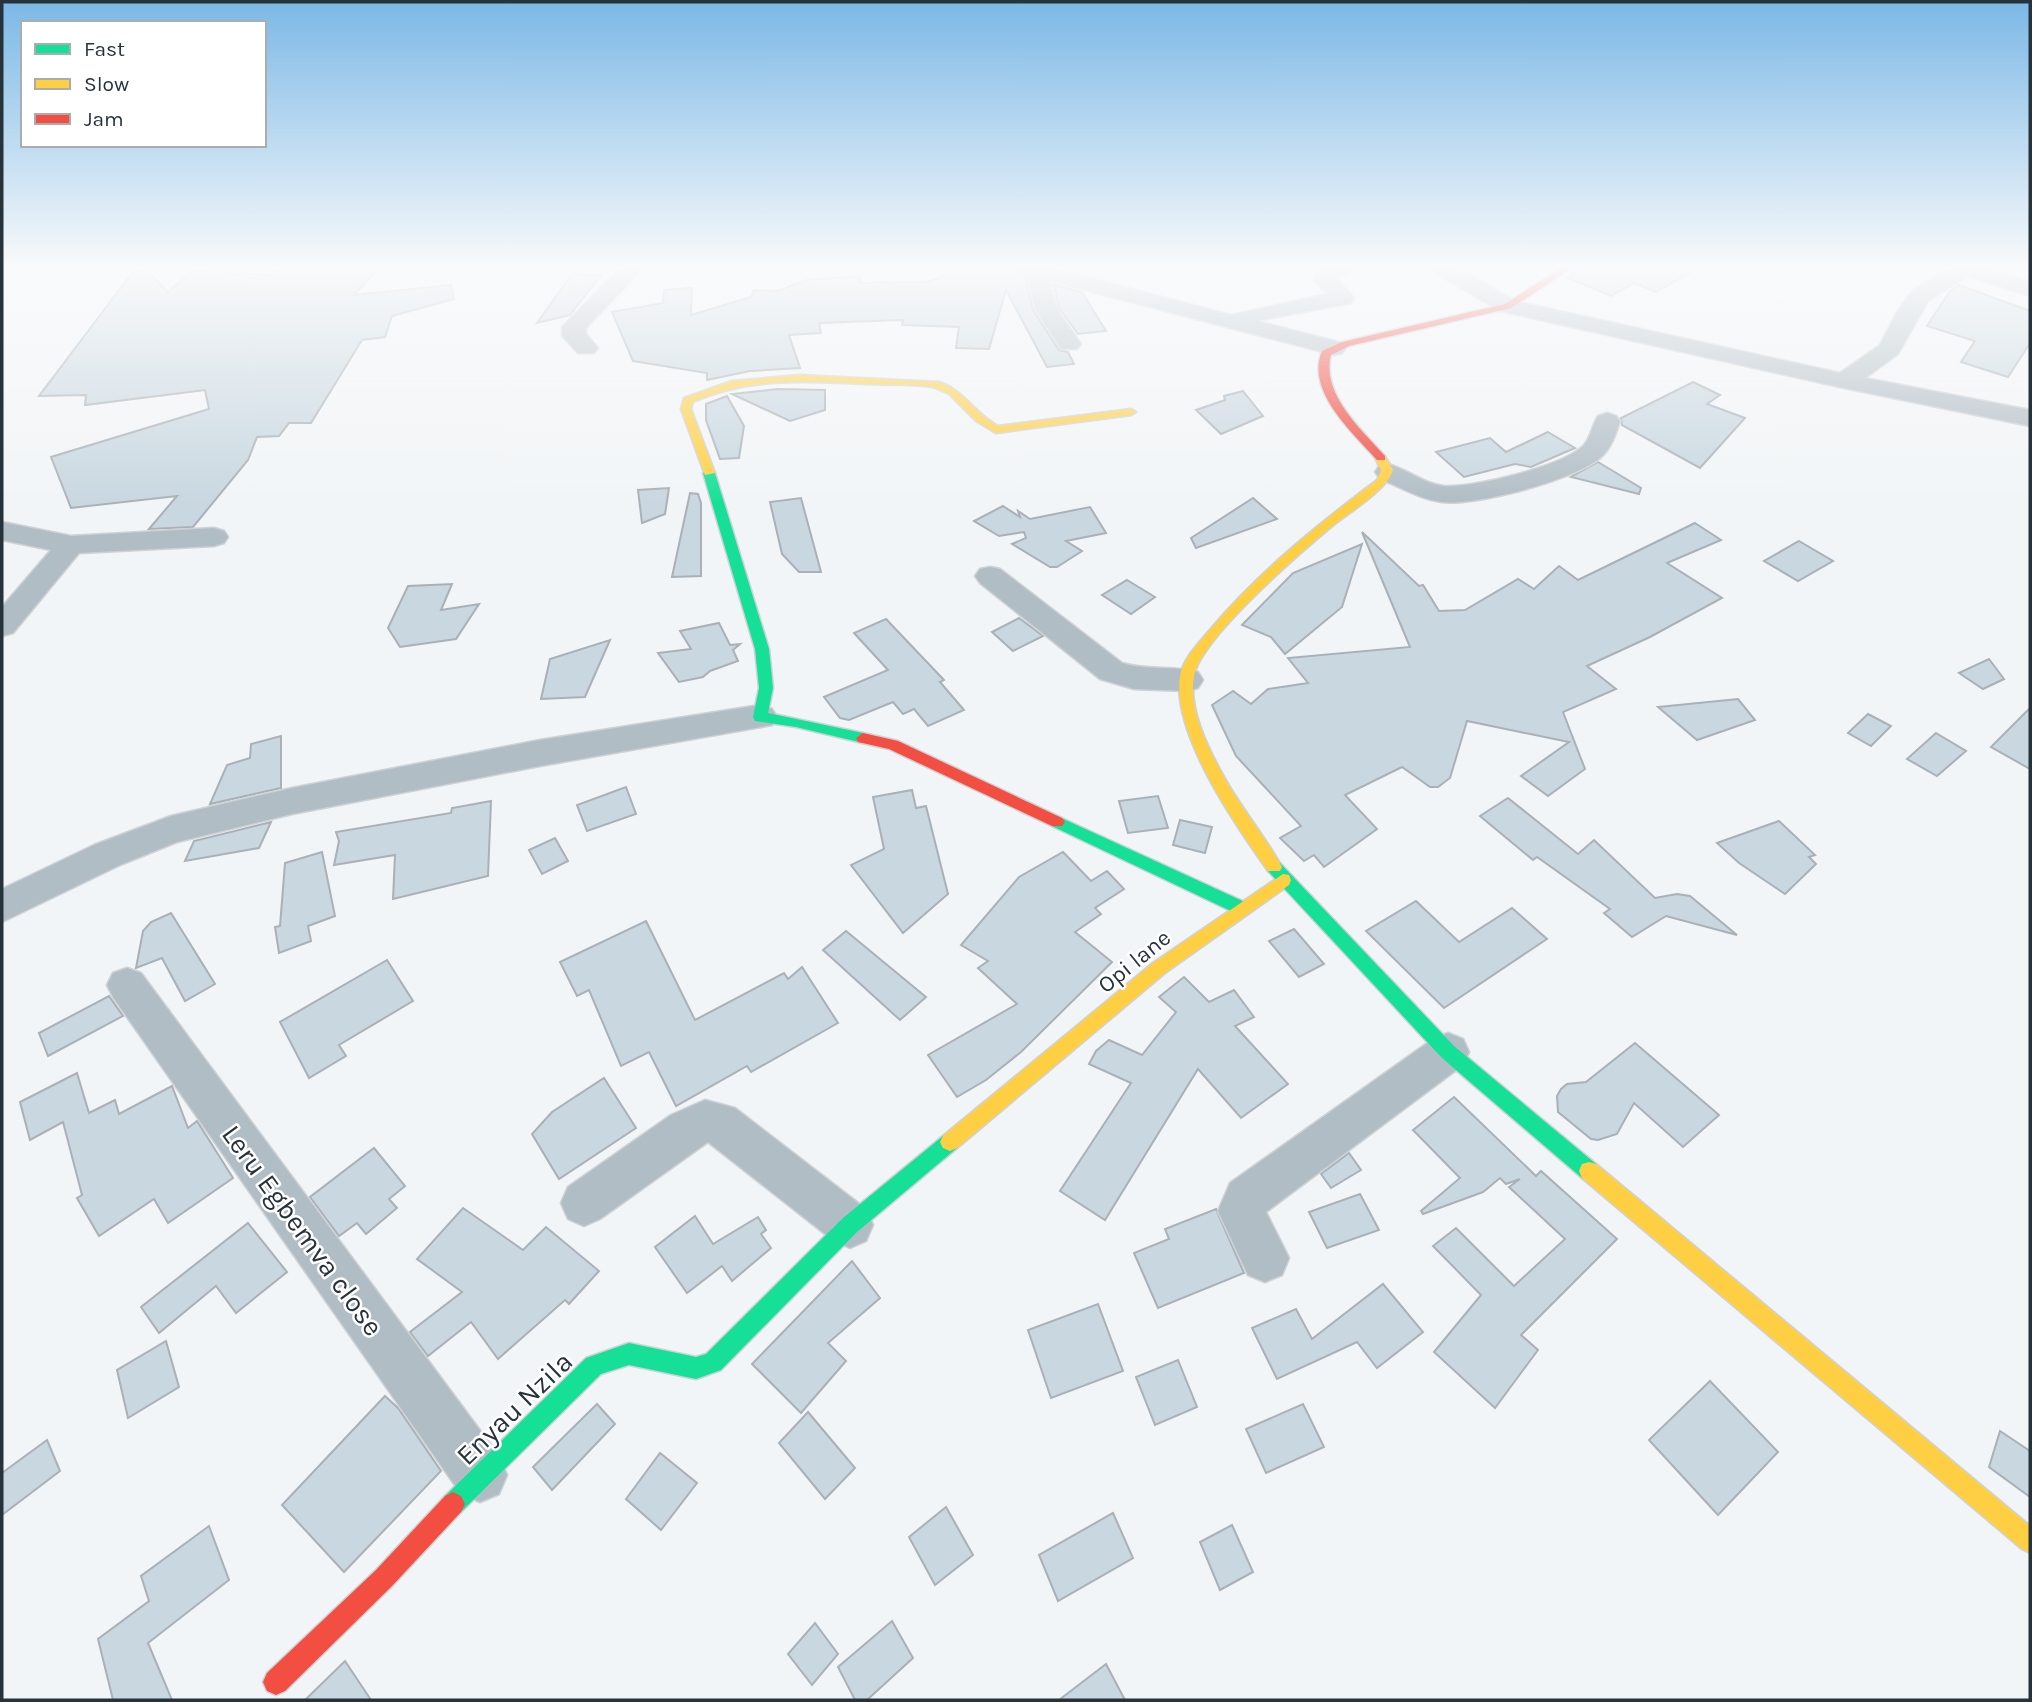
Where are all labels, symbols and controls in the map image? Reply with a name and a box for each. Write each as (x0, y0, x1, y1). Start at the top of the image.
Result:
legend (21, 21, 266, 147)
text: Fast (84, 37, 125, 61)
text: Slow (84, 72, 129, 96)
text: Jam (84, 107, 124, 131)
street label: Opi lane (1093, 924, 1176, 999)
street label: Leru Egbemva close (215, 1118, 390, 1342)
street label: Enyau Nzila (449, 1345, 579, 1472)

